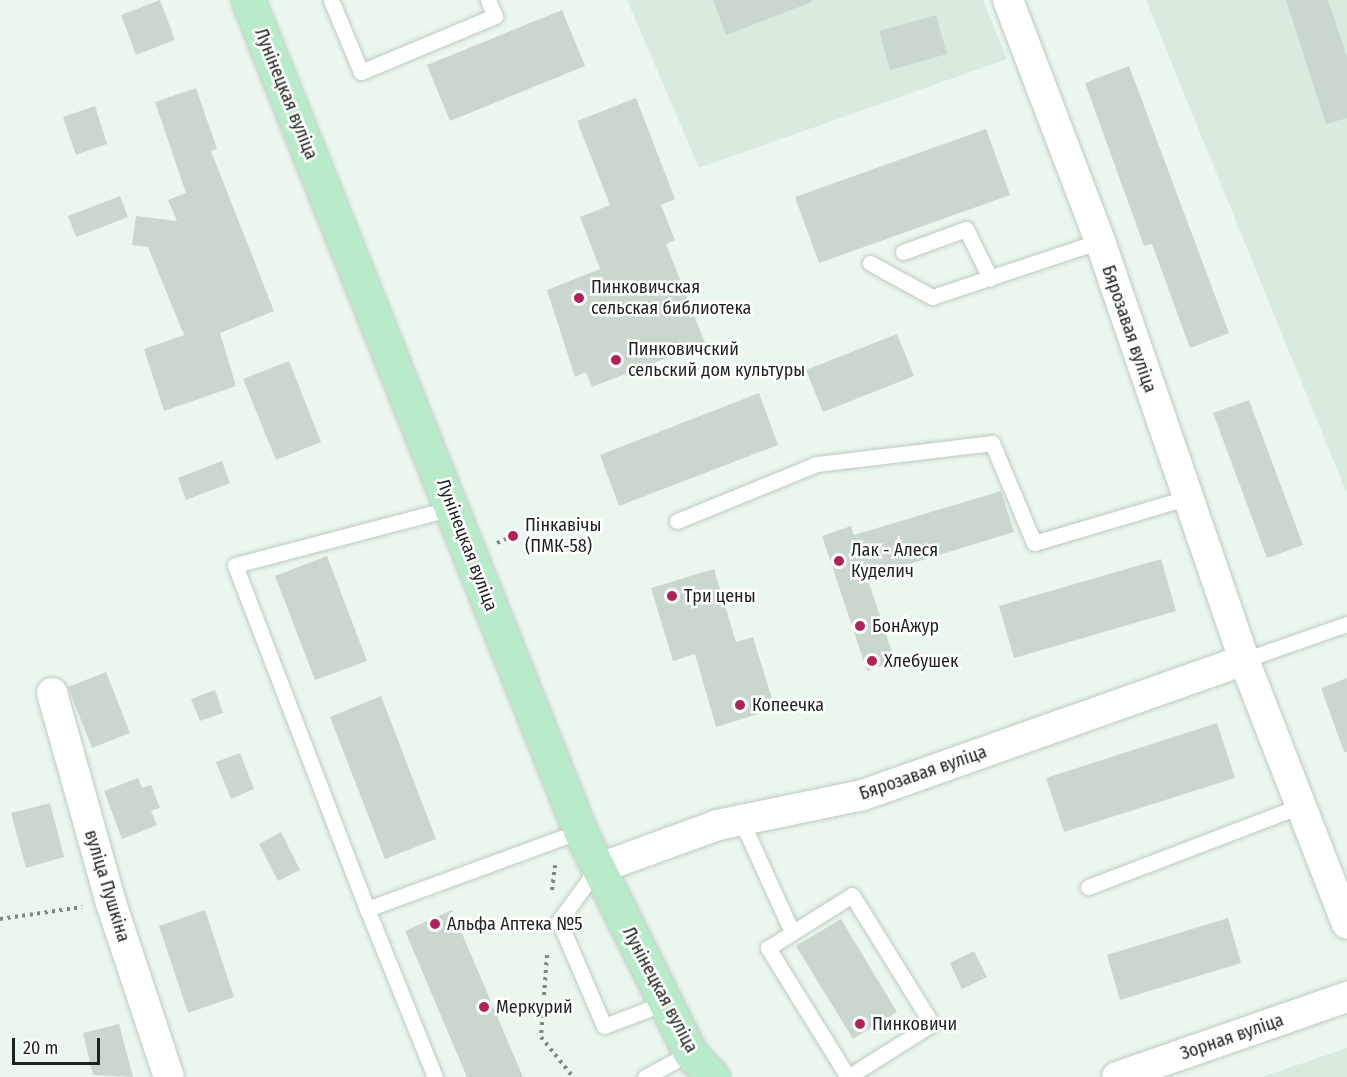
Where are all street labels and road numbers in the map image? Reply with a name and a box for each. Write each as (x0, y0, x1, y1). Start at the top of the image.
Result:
street label: Лунінецкая вуліца (250, 25, 322, 163)
street label: Бярозавая вуліца (1097, 263, 1161, 395)
street label: Лунінецкая вуліца (432, 476, 502, 614)
street label: Бярозавая вуліца (857, 741, 989, 805)
street label: вуліца Пушкіна (80, 827, 134, 945)
street label: Лунінецкая вуліца (618, 923, 702, 1057)
street label: Зорная вуліца (1177, 1009, 1287, 1065)

